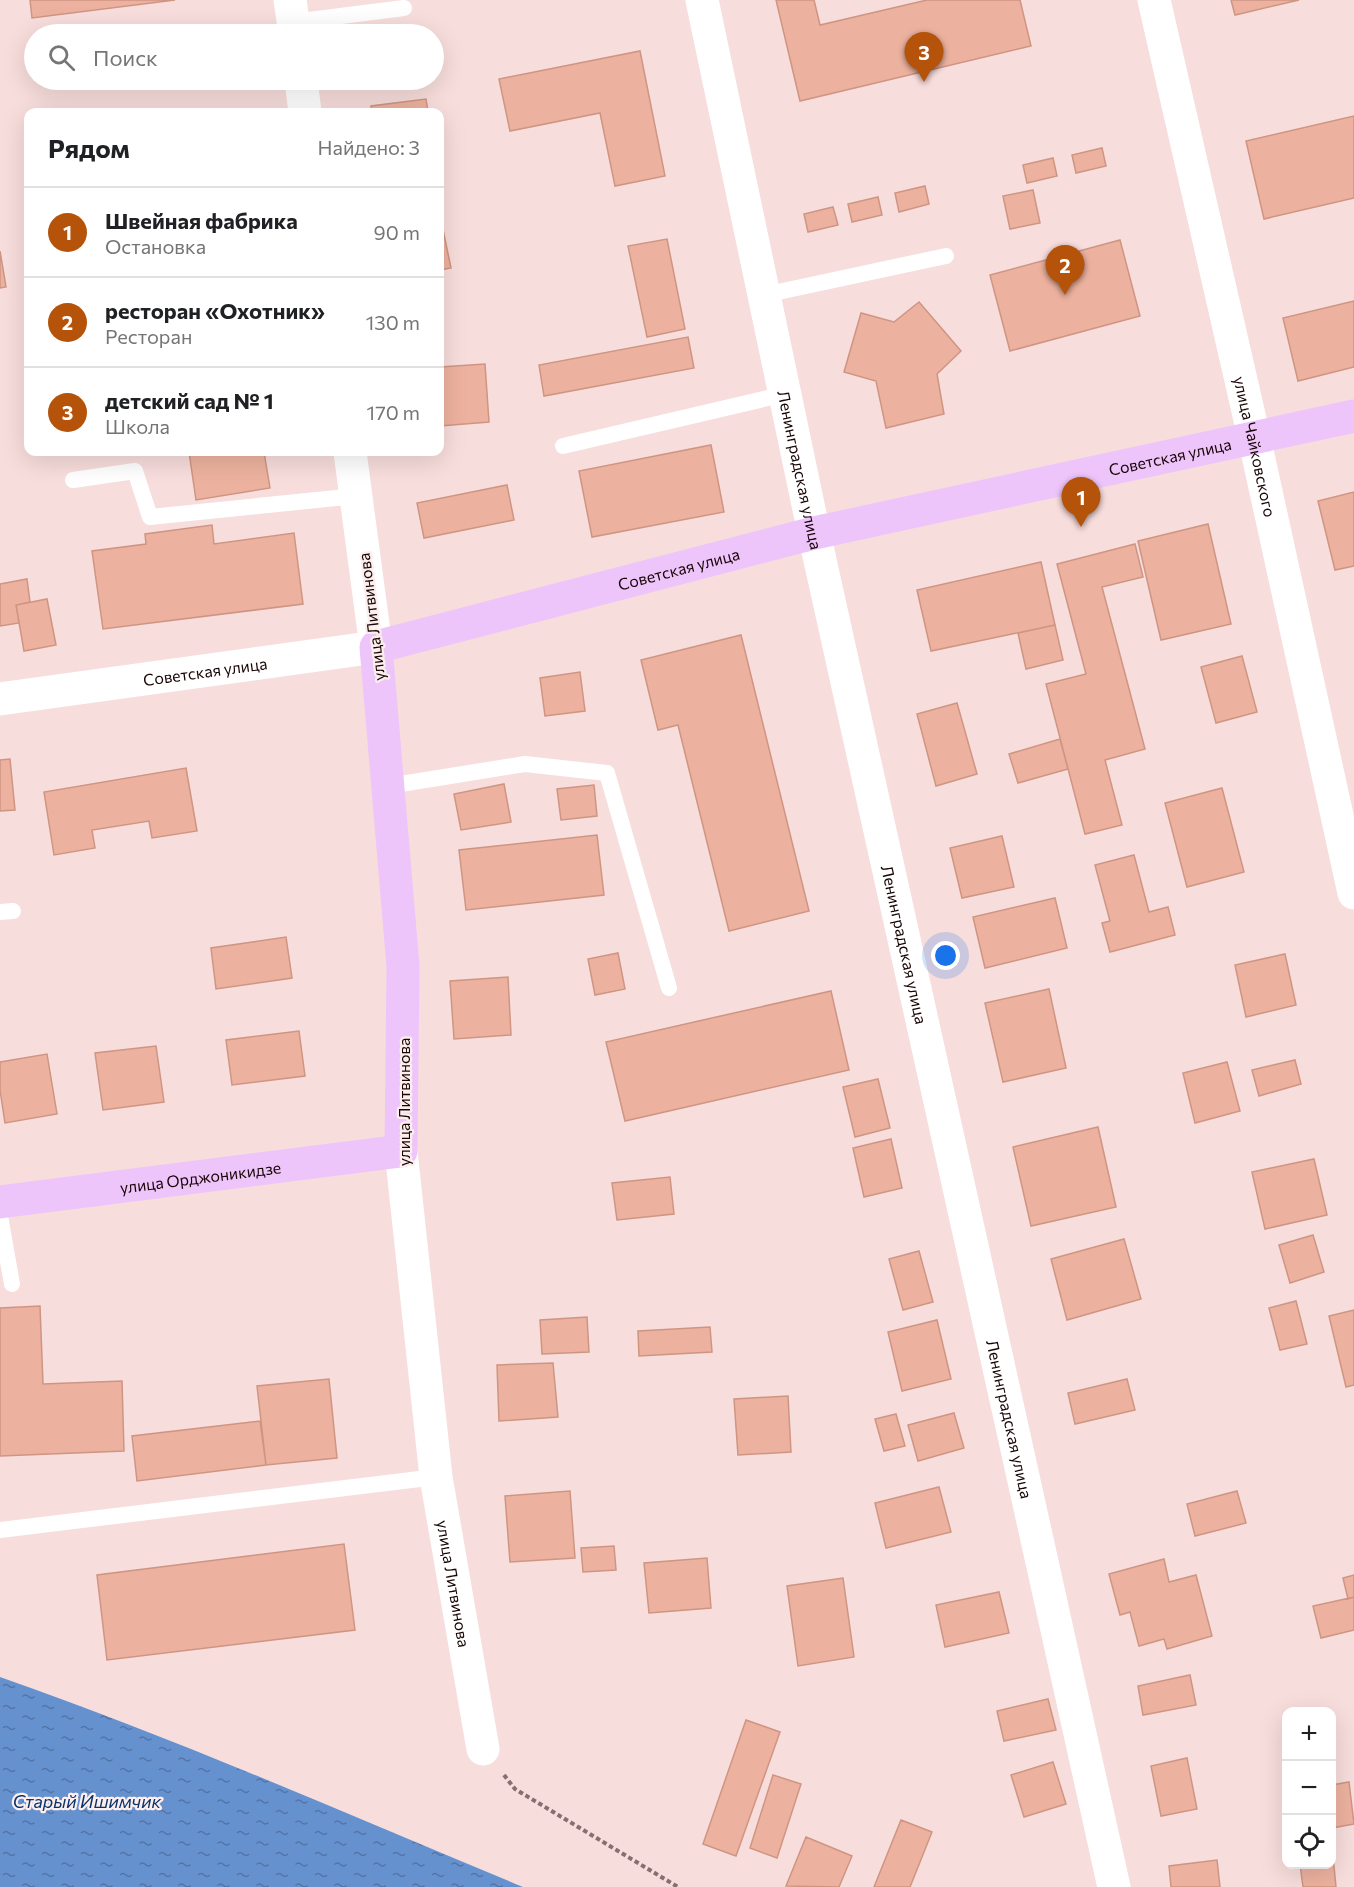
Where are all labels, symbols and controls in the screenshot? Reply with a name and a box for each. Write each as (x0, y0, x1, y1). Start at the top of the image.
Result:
search box (24, 24, 444, 90)
pin: 3 (904, 32, 944, 82)
icon: search (45, 41, 78, 74)
text: Поиск (93, 44, 158, 71)
text: Рядом (48, 132, 130, 163)
text: Найдено: 3 (318, 135, 420, 159)
text: Швейная фабрика (105, 207, 298, 234)
text: 1 (63, 220, 72, 244)
text: 90 m (374, 220, 420, 244)
text: Остановка (105, 234, 206, 258)
pin: 2 (1046, 246, 1084, 295)
text: ресторан «Охотник» (105, 297, 325, 324)
text: 2 (62, 310, 73, 334)
text: 130 m (366, 310, 420, 334)
text: Ресторан (105, 324, 192, 348)
street label: улица Чайковского (1231, 374, 1281, 519)
text: детский сад № 1 (105, 387, 274, 414)
street label: Ленинградская улица (775, 388, 827, 551)
text: 3 (62, 400, 73, 424)
text: 170 m (367, 400, 420, 424)
text: Школа (105, 414, 170, 438)
street label: Советская улица (1107, 433, 1233, 478)
pin: 1 (1062, 478, 1100, 527)
street label: Советская улица (616, 543, 741, 593)
street label: улица Литвинова (354, 552, 388, 682)
street label: Советская улица (142, 653, 268, 689)
street label: Ленинградская улица (878, 863, 932, 1026)
your location (931, 941, 960, 970)
street label: улица Литвинова (394, 1038, 413, 1166)
street label: улица Орджоникидзе (119, 1157, 282, 1196)
street label: Ленинградская улица (983, 1338, 1037, 1500)
street label: улица Литвинова (434, 1518, 475, 1649)
map controls (1282, 1707, 1336, 1869)
button: + (1282, 1707, 1336, 1761)
button: − (1282, 1761, 1336, 1815)
water label: Старый Ишимчик (13, 1790, 162, 1812)
button: locate (1282, 1815, 1336, 1869)

